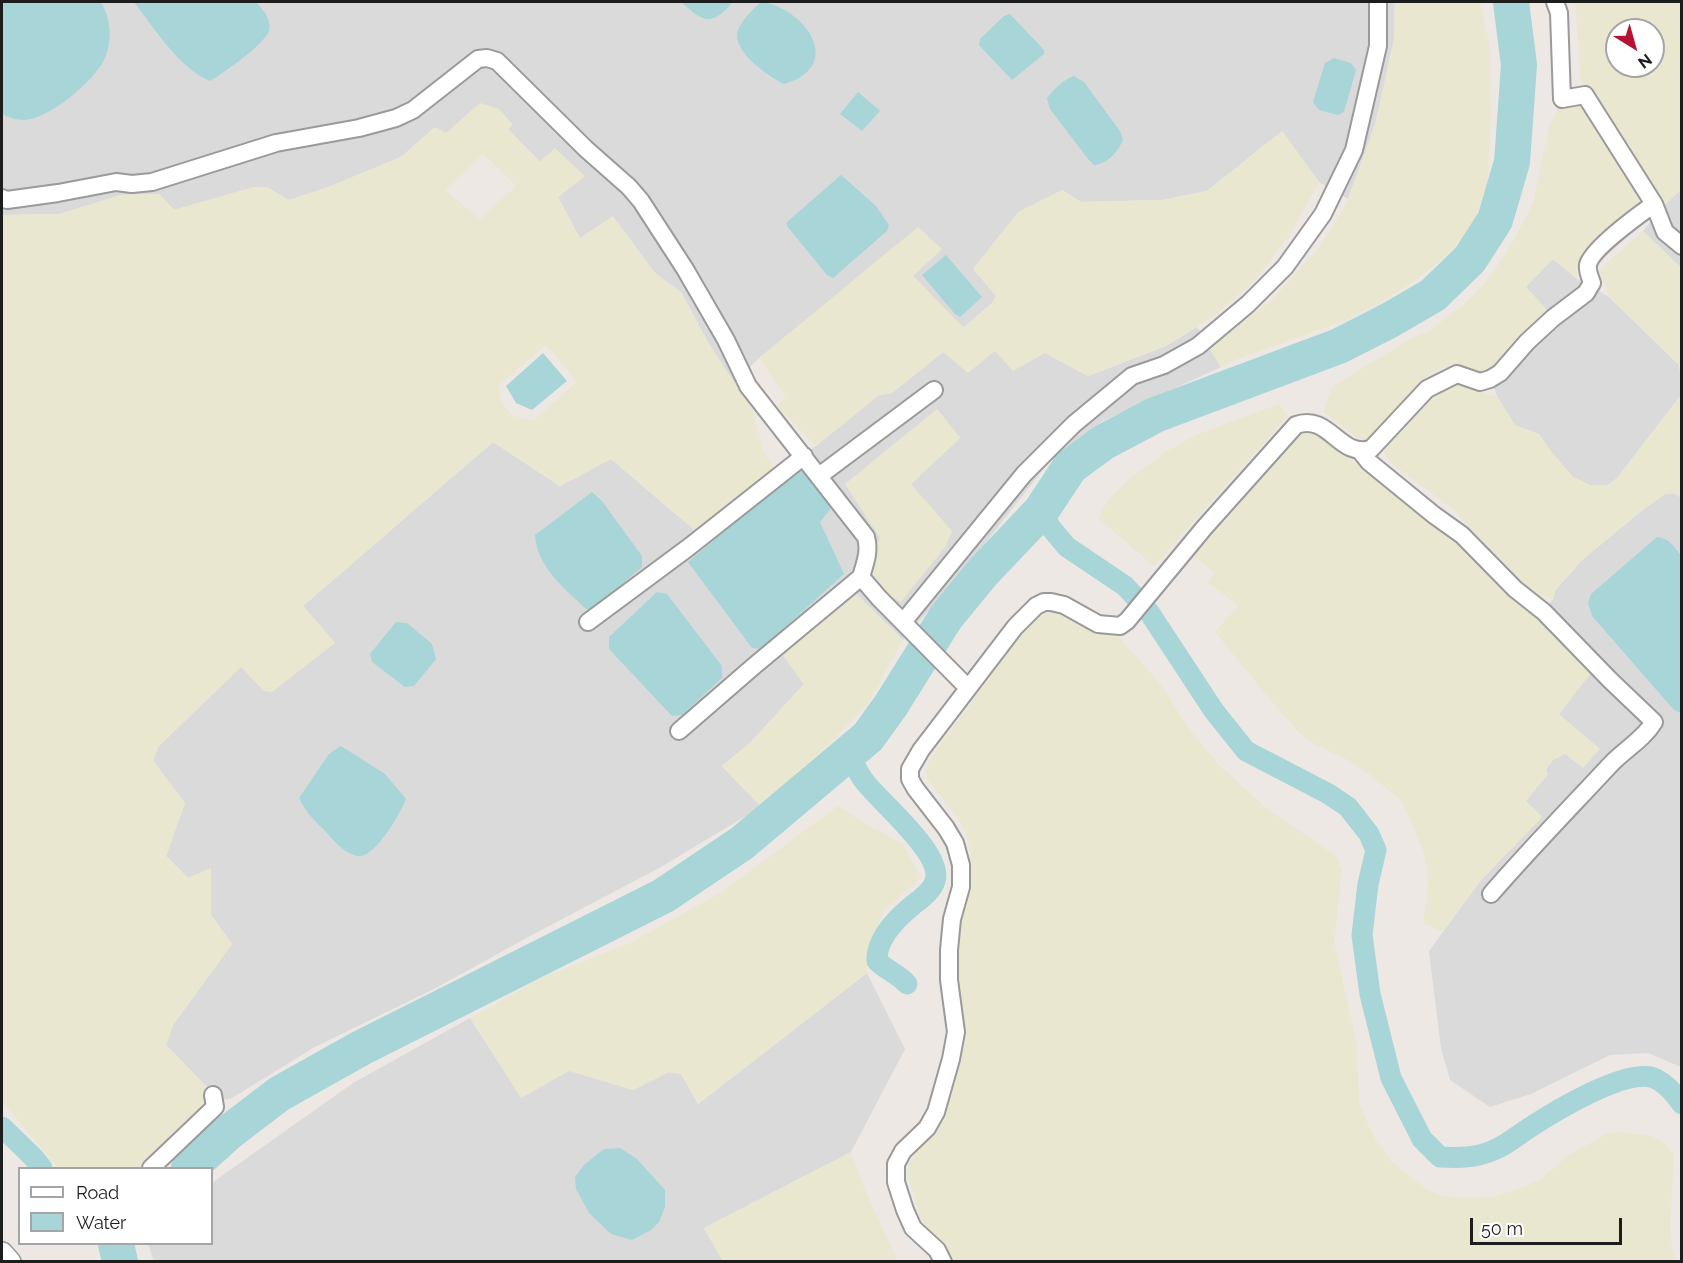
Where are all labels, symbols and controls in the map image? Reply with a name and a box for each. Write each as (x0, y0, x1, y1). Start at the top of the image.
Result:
north arrow (1605, 18, 1665, 78)
text: N (1634, 50, 1656, 72)
legend (18, 1167, 213, 1245)
text: Road (76, 1182, 119, 1203)
scale bar (1473, 1206, 1624, 1244)
text: Water (76, 1212, 126, 1233)
text: 50 m (1481, 1218, 1523, 1239)

